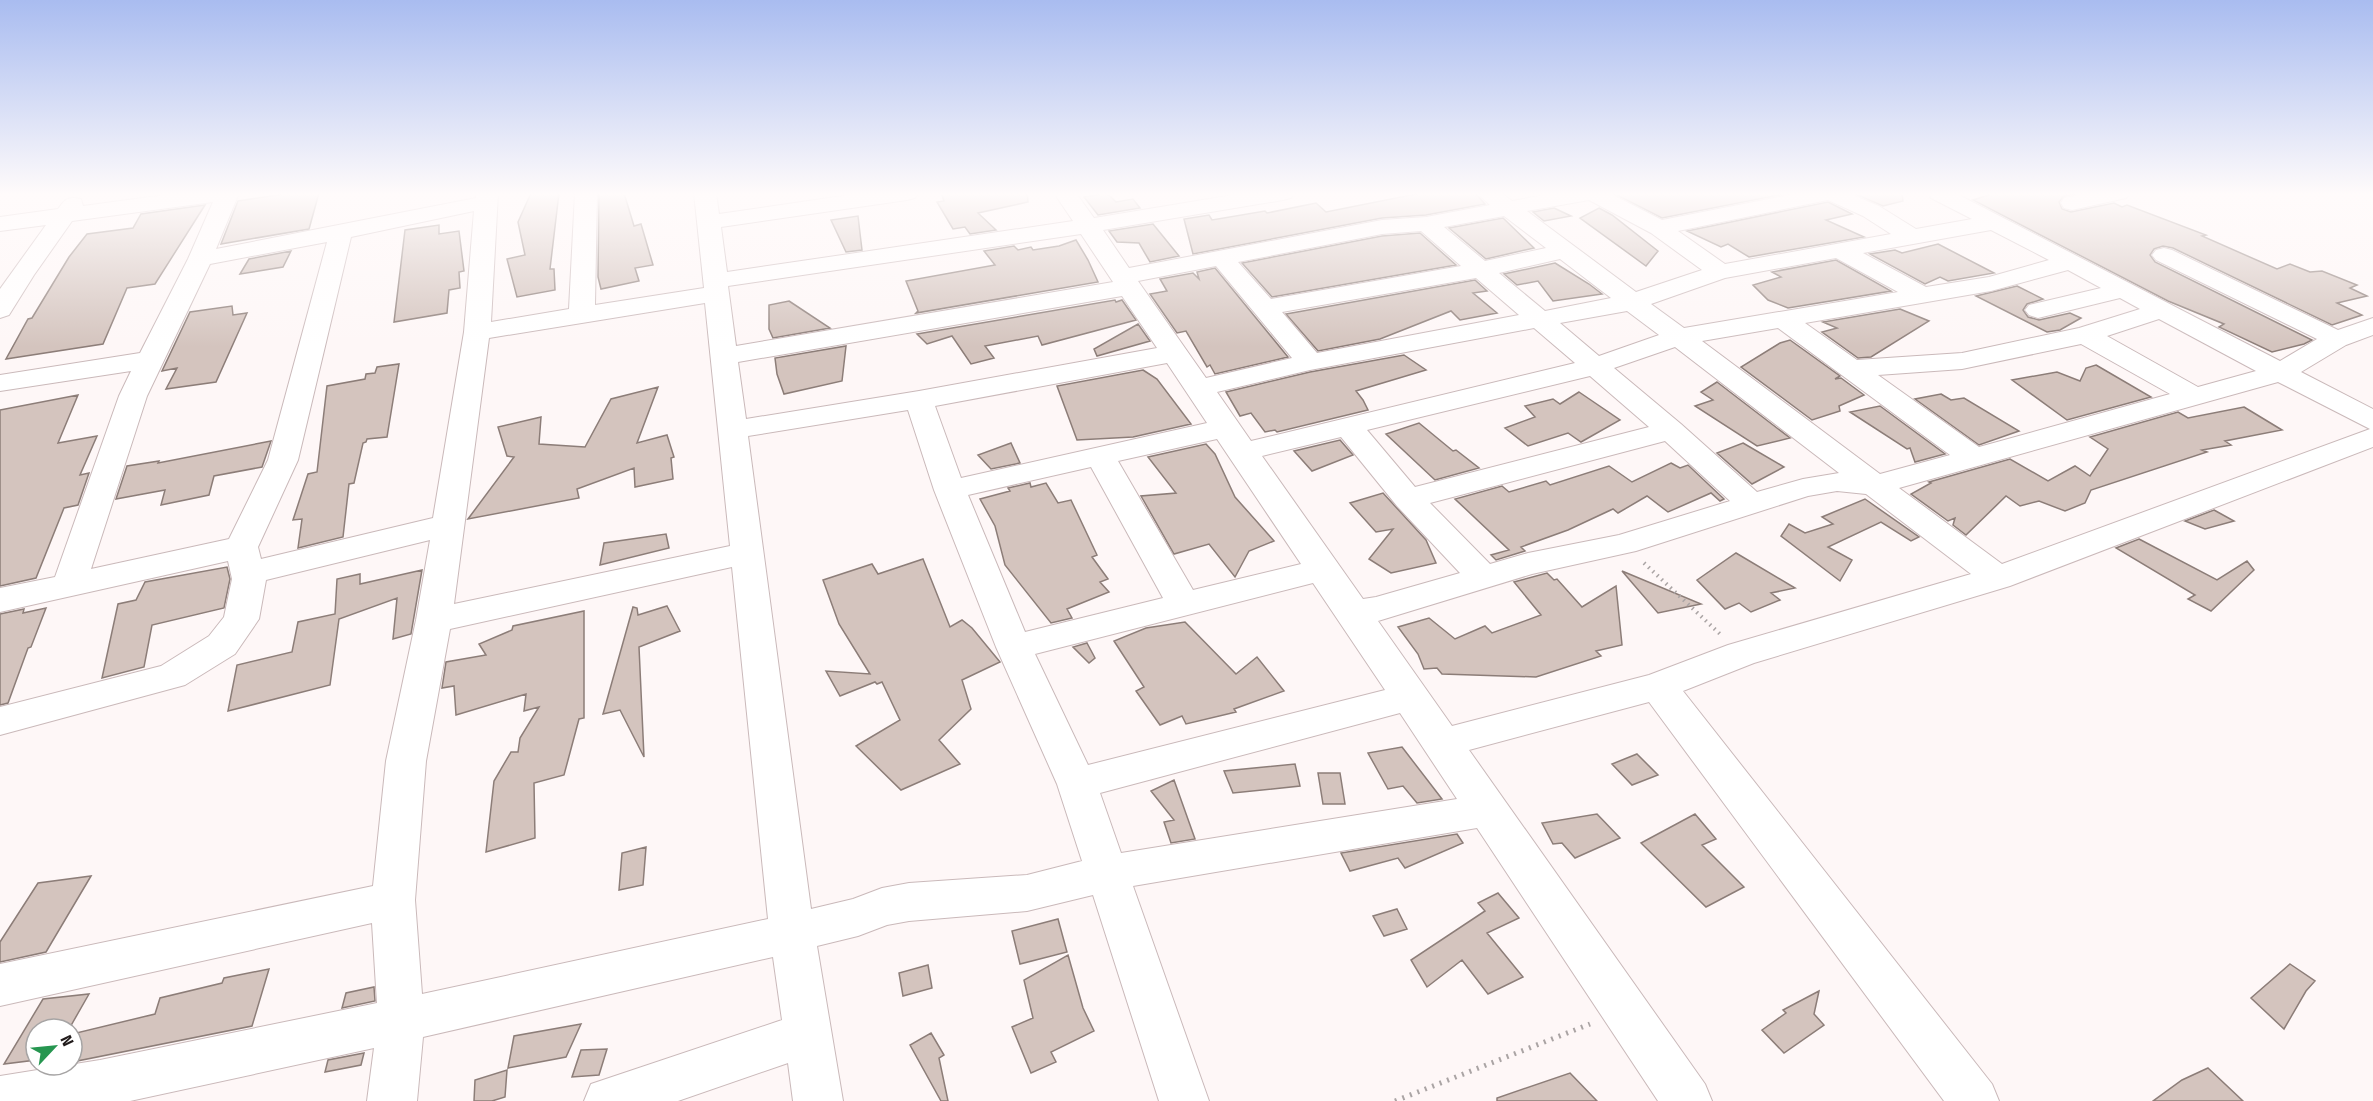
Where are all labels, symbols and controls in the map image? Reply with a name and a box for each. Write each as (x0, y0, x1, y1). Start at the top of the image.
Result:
north arrow (24, 1017, 84, 1077)
text: N (56, 1032, 78, 1049)

